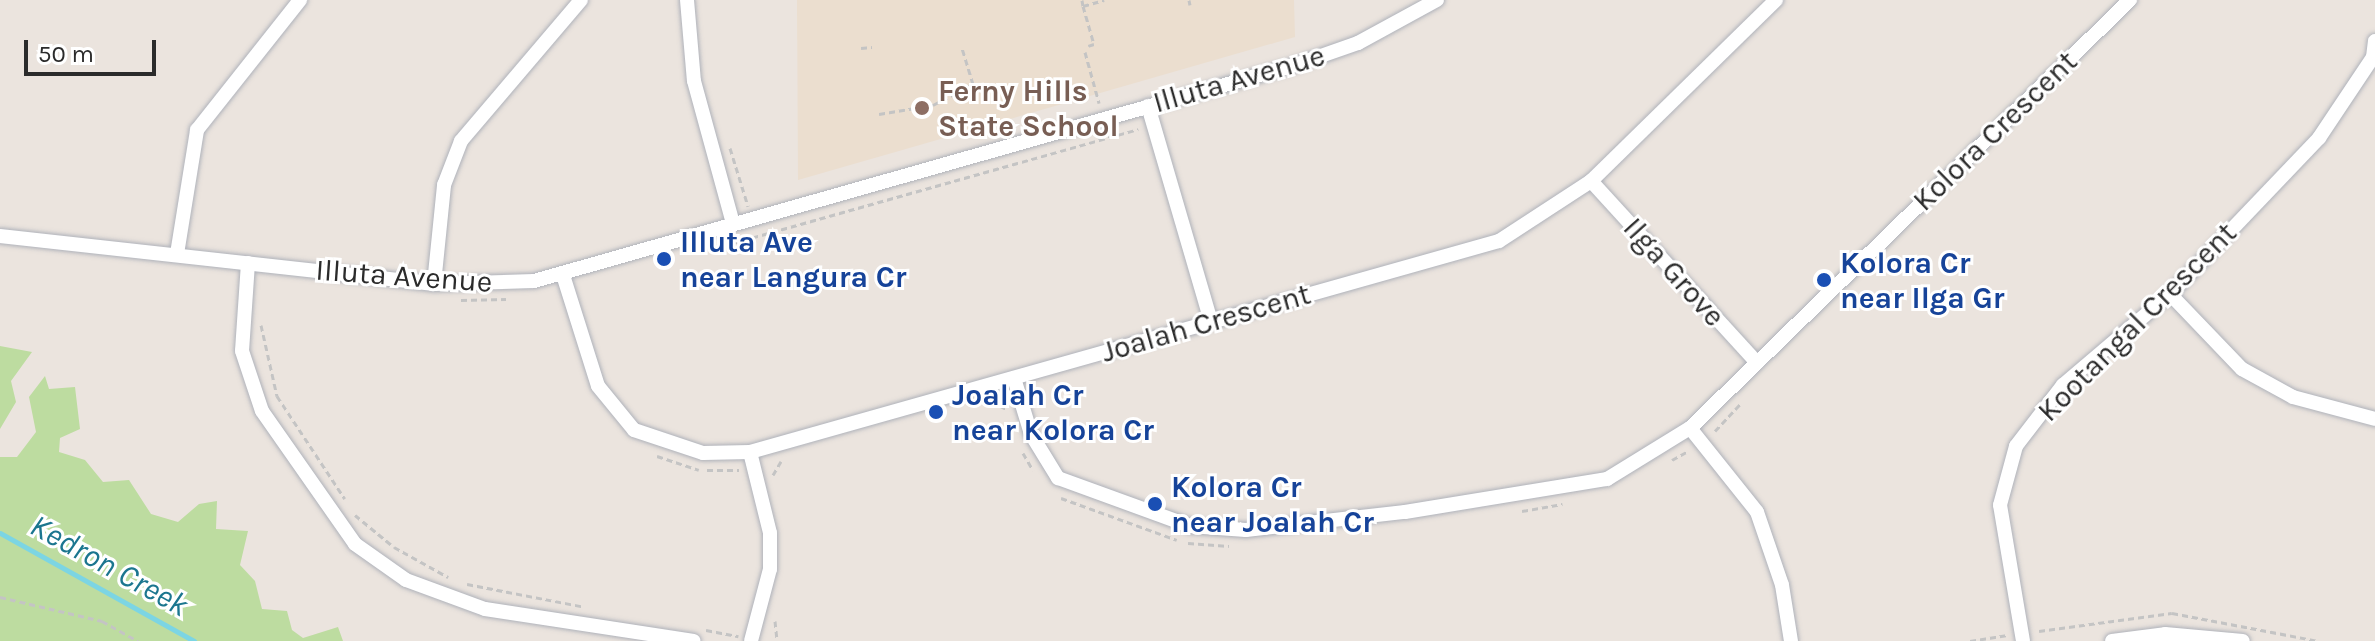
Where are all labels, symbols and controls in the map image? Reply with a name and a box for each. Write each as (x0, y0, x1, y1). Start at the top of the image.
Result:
scale bar (28, 24, 160, 74)
street label: Illuta Avenue (1149, 37, 1329, 121)
text: 50 m (38, 40, 94, 68)
street label: Kolora Crescent (1905, 44, 2085, 218)
place label: Ferny Hills State School (938, 73, 1119, 144)
marker: Ferny Hills State School (913, 99, 931, 117)
street label: Ilga Grove (1616, 210, 1732, 334)
street label: Kootangal Crescent (2030, 215, 2244, 429)
place label: Illuta Ave near Langura Cr (680, 224, 907, 294)
place label: Kolora Cr near Ilga Gr (1840, 245, 2004, 316)
marker: Illuta Ave near Langura Cr (655, 250, 673, 268)
street label: Illuta Avenue (314, 252, 494, 300)
marker: Kolora Cr near Ilga Gr (1815, 271, 1833, 289)
street label: Joalah Crescent (1097, 276, 1315, 370)
place label: Joalah Cr near Kolora Cr (952, 377, 1154, 448)
marker: Joalah Cr near Kolora Cr (927, 403, 945, 421)
place label: Kolora Cr near Joalah Cr (1171, 469, 1374, 540)
marker: Kolora Cr near Joalah Cr (1146, 495, 1164, 513)
water label: Kedron Creek (23, 507, 195, 625)

